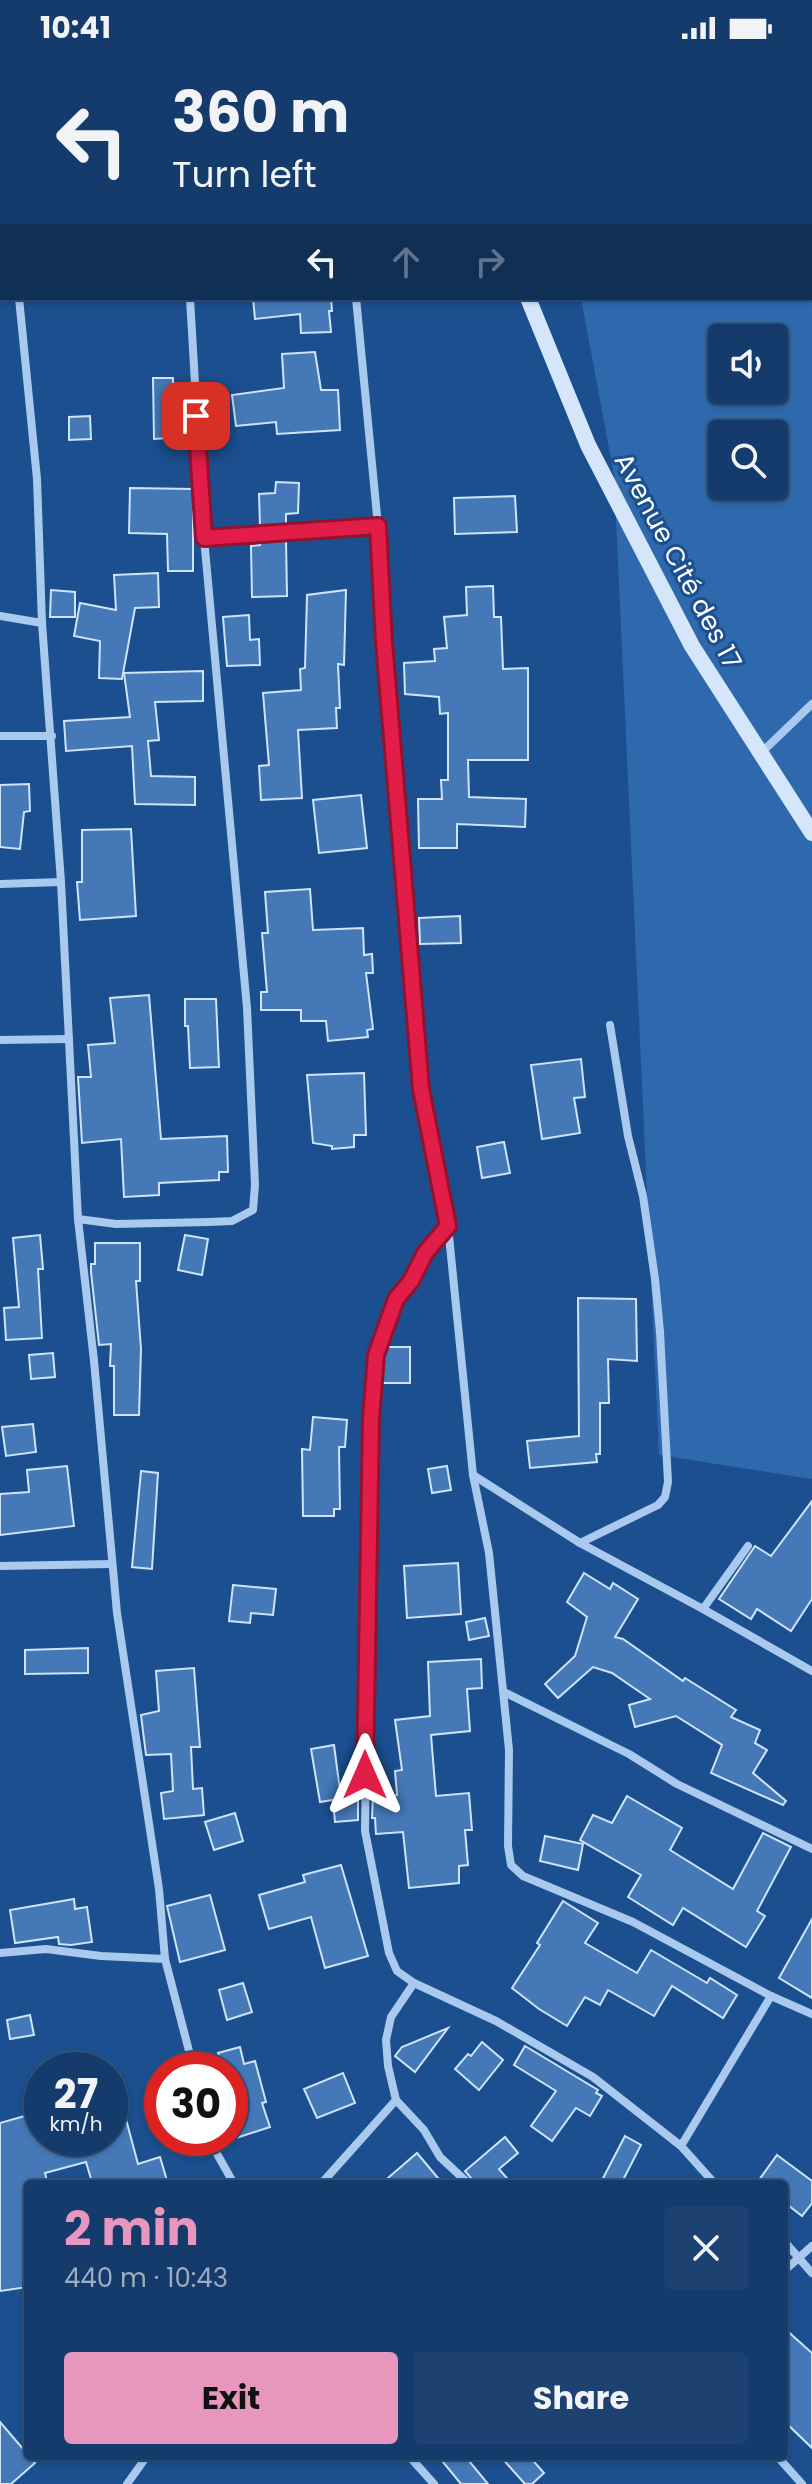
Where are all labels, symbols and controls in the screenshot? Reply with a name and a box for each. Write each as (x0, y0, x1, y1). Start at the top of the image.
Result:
text: 10:41 (40, 6, 111, 49)
text: 360 m (172, 73, 349, 152)
icon: left (40, 88, 144, 192)
text: Turn left (172, 149, 317, 200)
icon: left (300, 240, 344, 284)
icon: ahead (384, 240, 428, 284)
icon: right (468, 240, 512, 284)
map controls (708, 324, 788, 500)
button: sound (708, 324, 788, 404)
pin (162, 382, 230, 450)
icon: arrive (174, 394, 218, 438)
button: search (708, 420, 788, 500)
street label: Avenue Cité des 17 (606, 446, 750, 676)
position arrow (323, 1733, 407, 1817)
speed limit sign: 30 (144, 2052, 248, 2156)
text: 27 (54, 2066, 98, 2122)
text: km/h (49, 2110, 103, 2138)
text: 2 min (64, 2195, 199, 2262)
button: close (664, 2206, 748, 2290)
text: 440 m · 10:43 (64, 2260, 228, 2296)
button: Exit (64, 2352, 398, 2444)
button: Share (414, 2352, 748, 2444)

